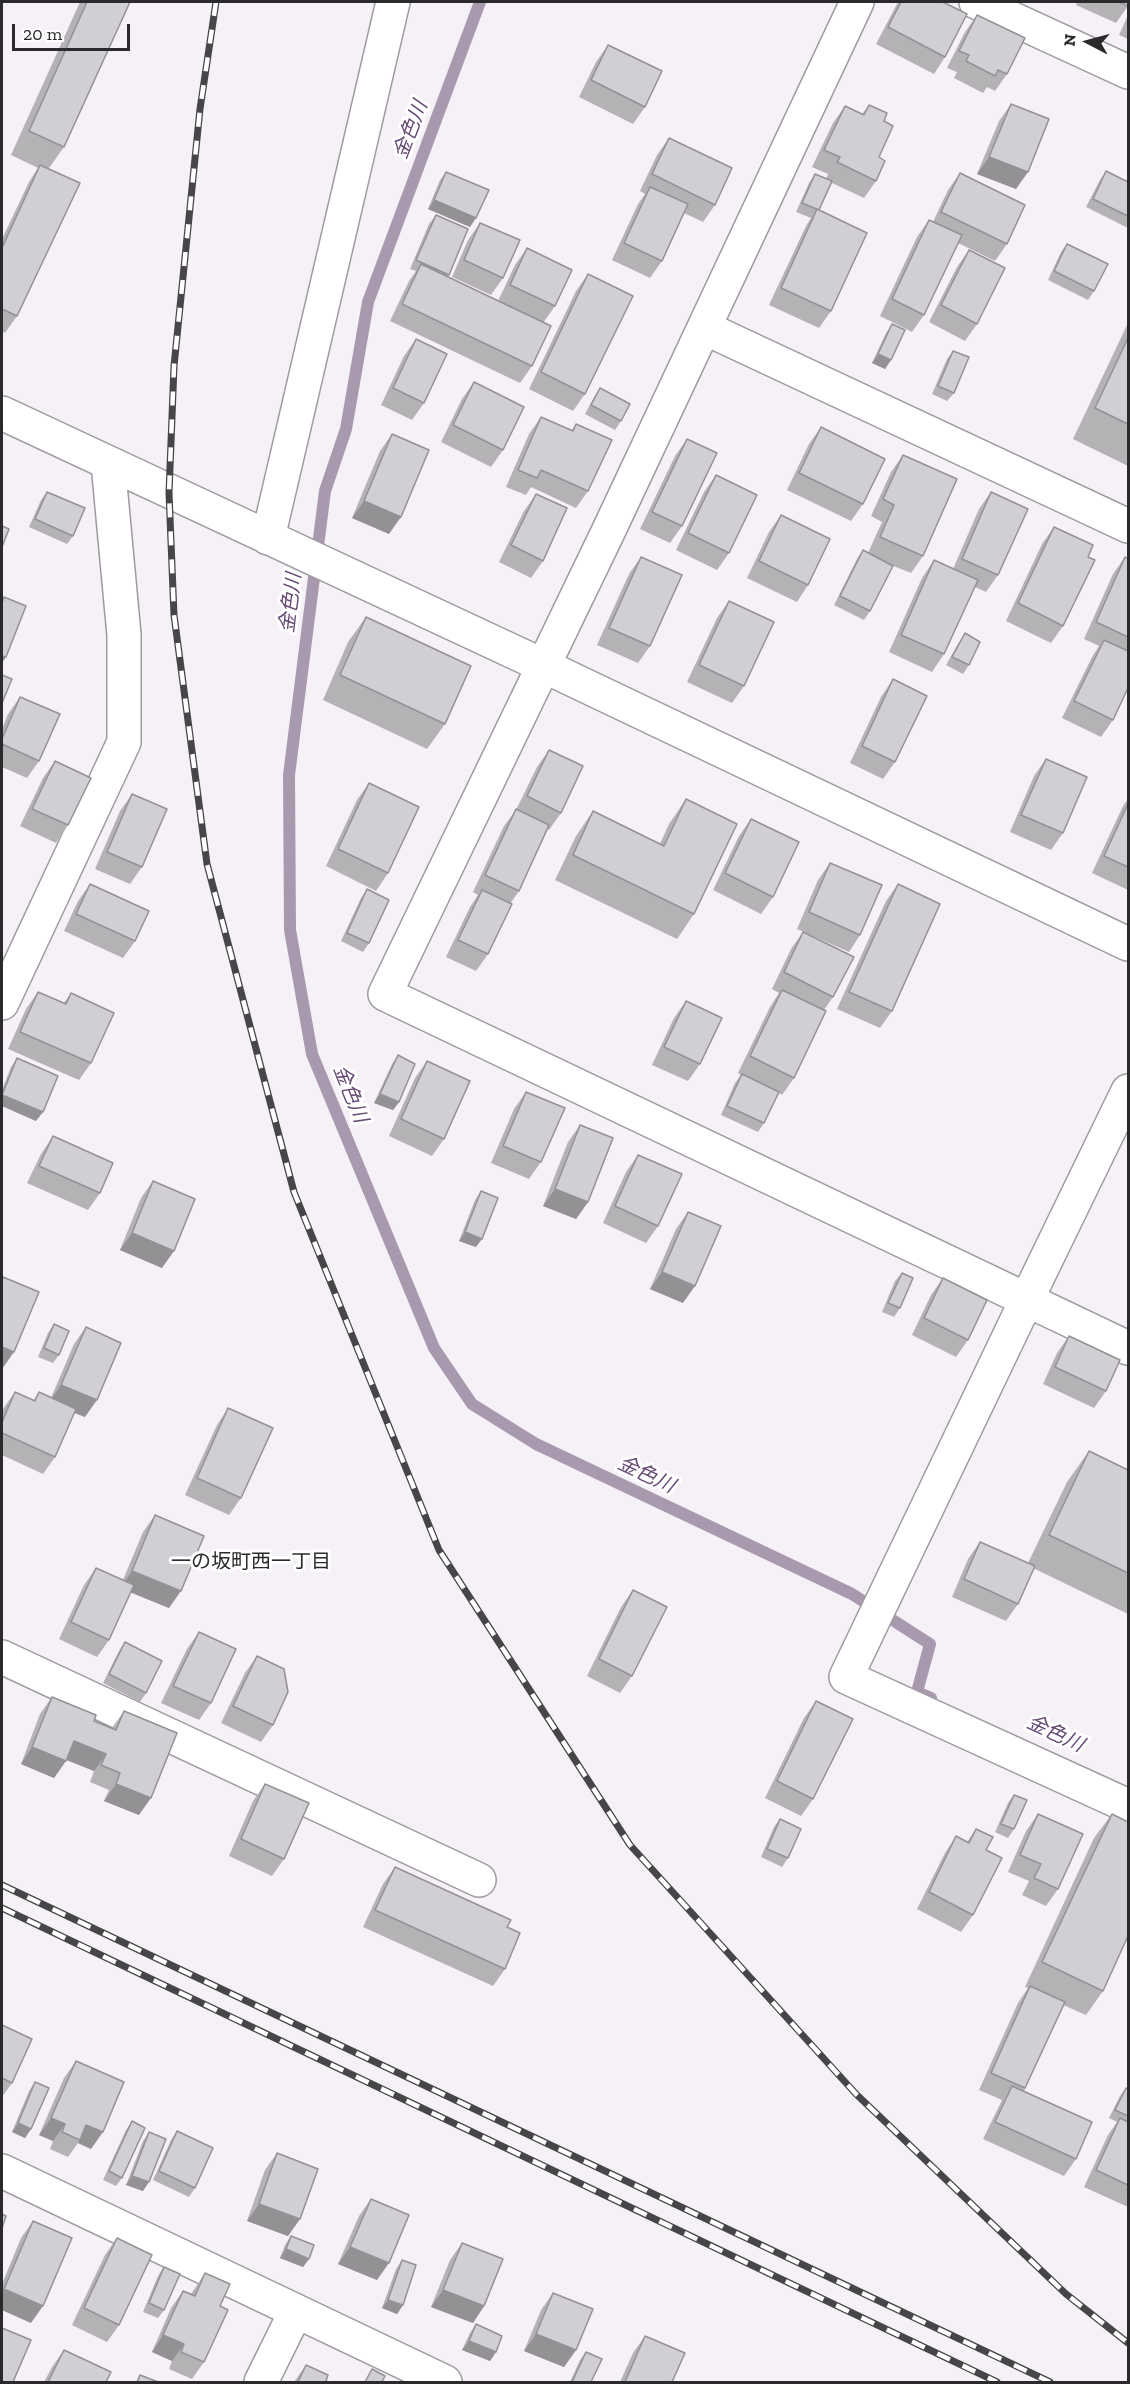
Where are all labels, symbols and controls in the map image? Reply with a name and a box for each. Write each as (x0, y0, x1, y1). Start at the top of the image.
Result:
scale bar (15, 12, 134, 50)
north arrow (1058, 12, 1118, 72)
text: 20 m (23, 23, 62, 45)
text: N (1060, 33, 1080, 47)
water label: 金色川 (389, 98, 433, 162)
water label: 金色川 (275, 572, 307, 634)
water label: 金色川 (328, 1062, 372, 1126)
water label: 金色川 (614, 1451, 678, 1499)
district label: 一の坂町西一丁目 (171, 1550, 331, 1574)
water label: 金色川 (1023, 1710, 1087, 1758)

